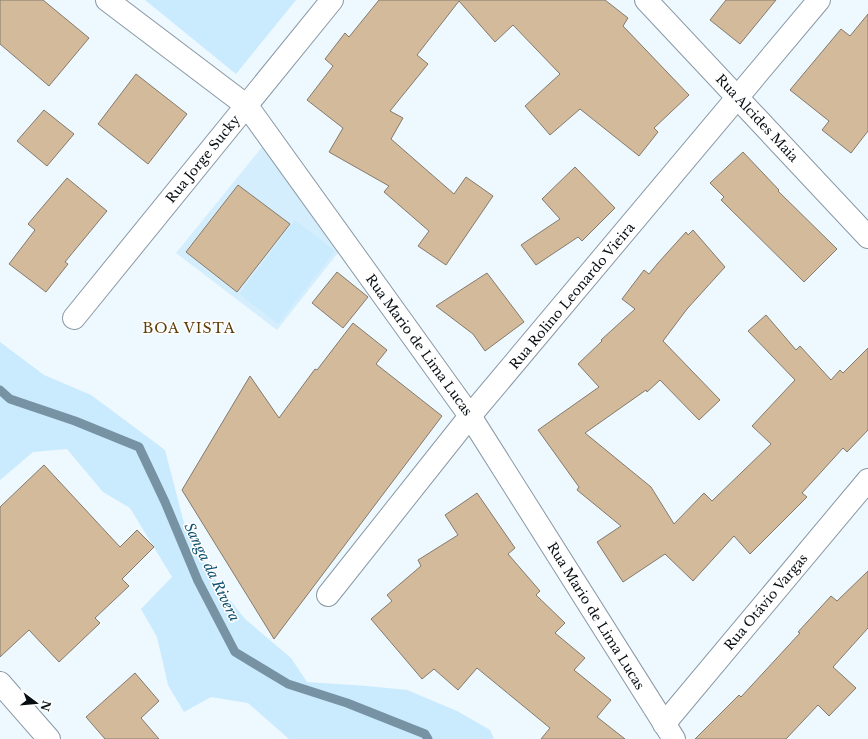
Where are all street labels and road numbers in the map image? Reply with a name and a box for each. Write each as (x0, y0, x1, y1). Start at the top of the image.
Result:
street label: Rua Alcides Maia (712, 71, 803, 166)
street label: Rua Jorge Sucky (162, 111, 244, 207)
street label: Rua Rolino Leonardo Vieira (506, 219, 639, 373)
street label: Rua Mario de Lima Lucas (362, 271, 476, 419)
street label: Rua Mario de Lima Lucas (544, 539, 649, 693)
street label: Rua Otávio Vargas (721, 550, 812, 654)

